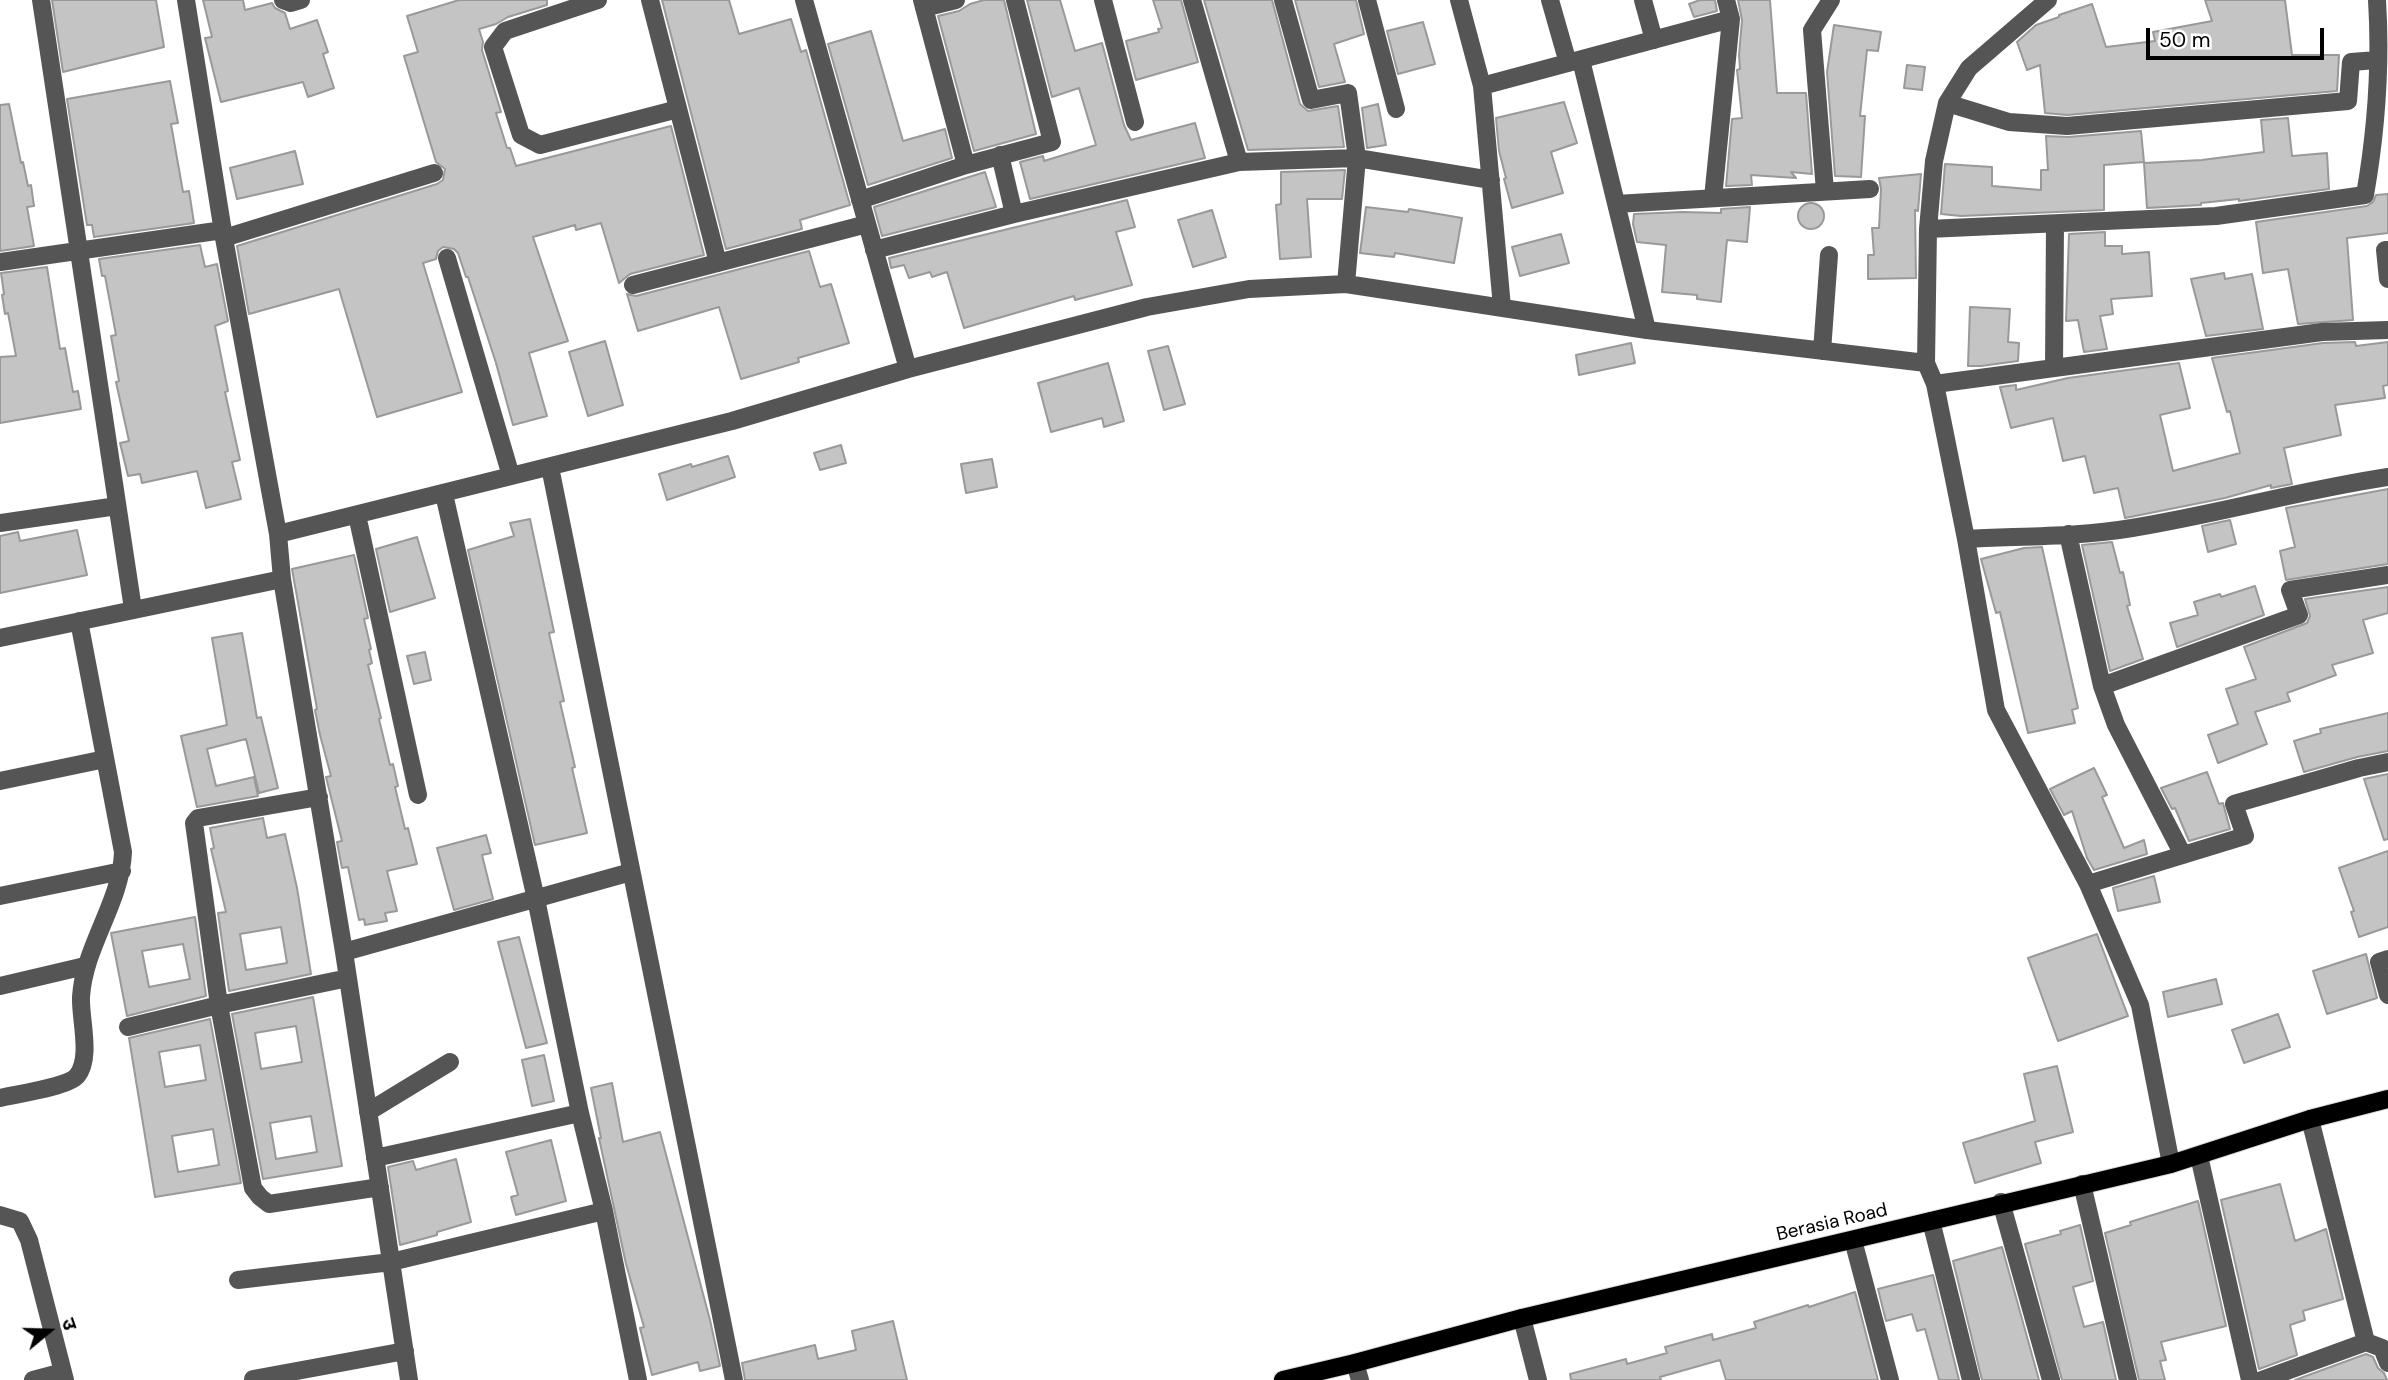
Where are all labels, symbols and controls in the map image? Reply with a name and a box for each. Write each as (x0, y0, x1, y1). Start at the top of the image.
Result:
scale bar (2150, 14, 2328, 58)
text: 50 m (2159, 26, 2210, 54)
street label: Berasia Road (1774, 1199, 1890, 1247)
north arrow (14, 1296, 84, 1366)
text: उ (56, 1315, 83, 1333)

